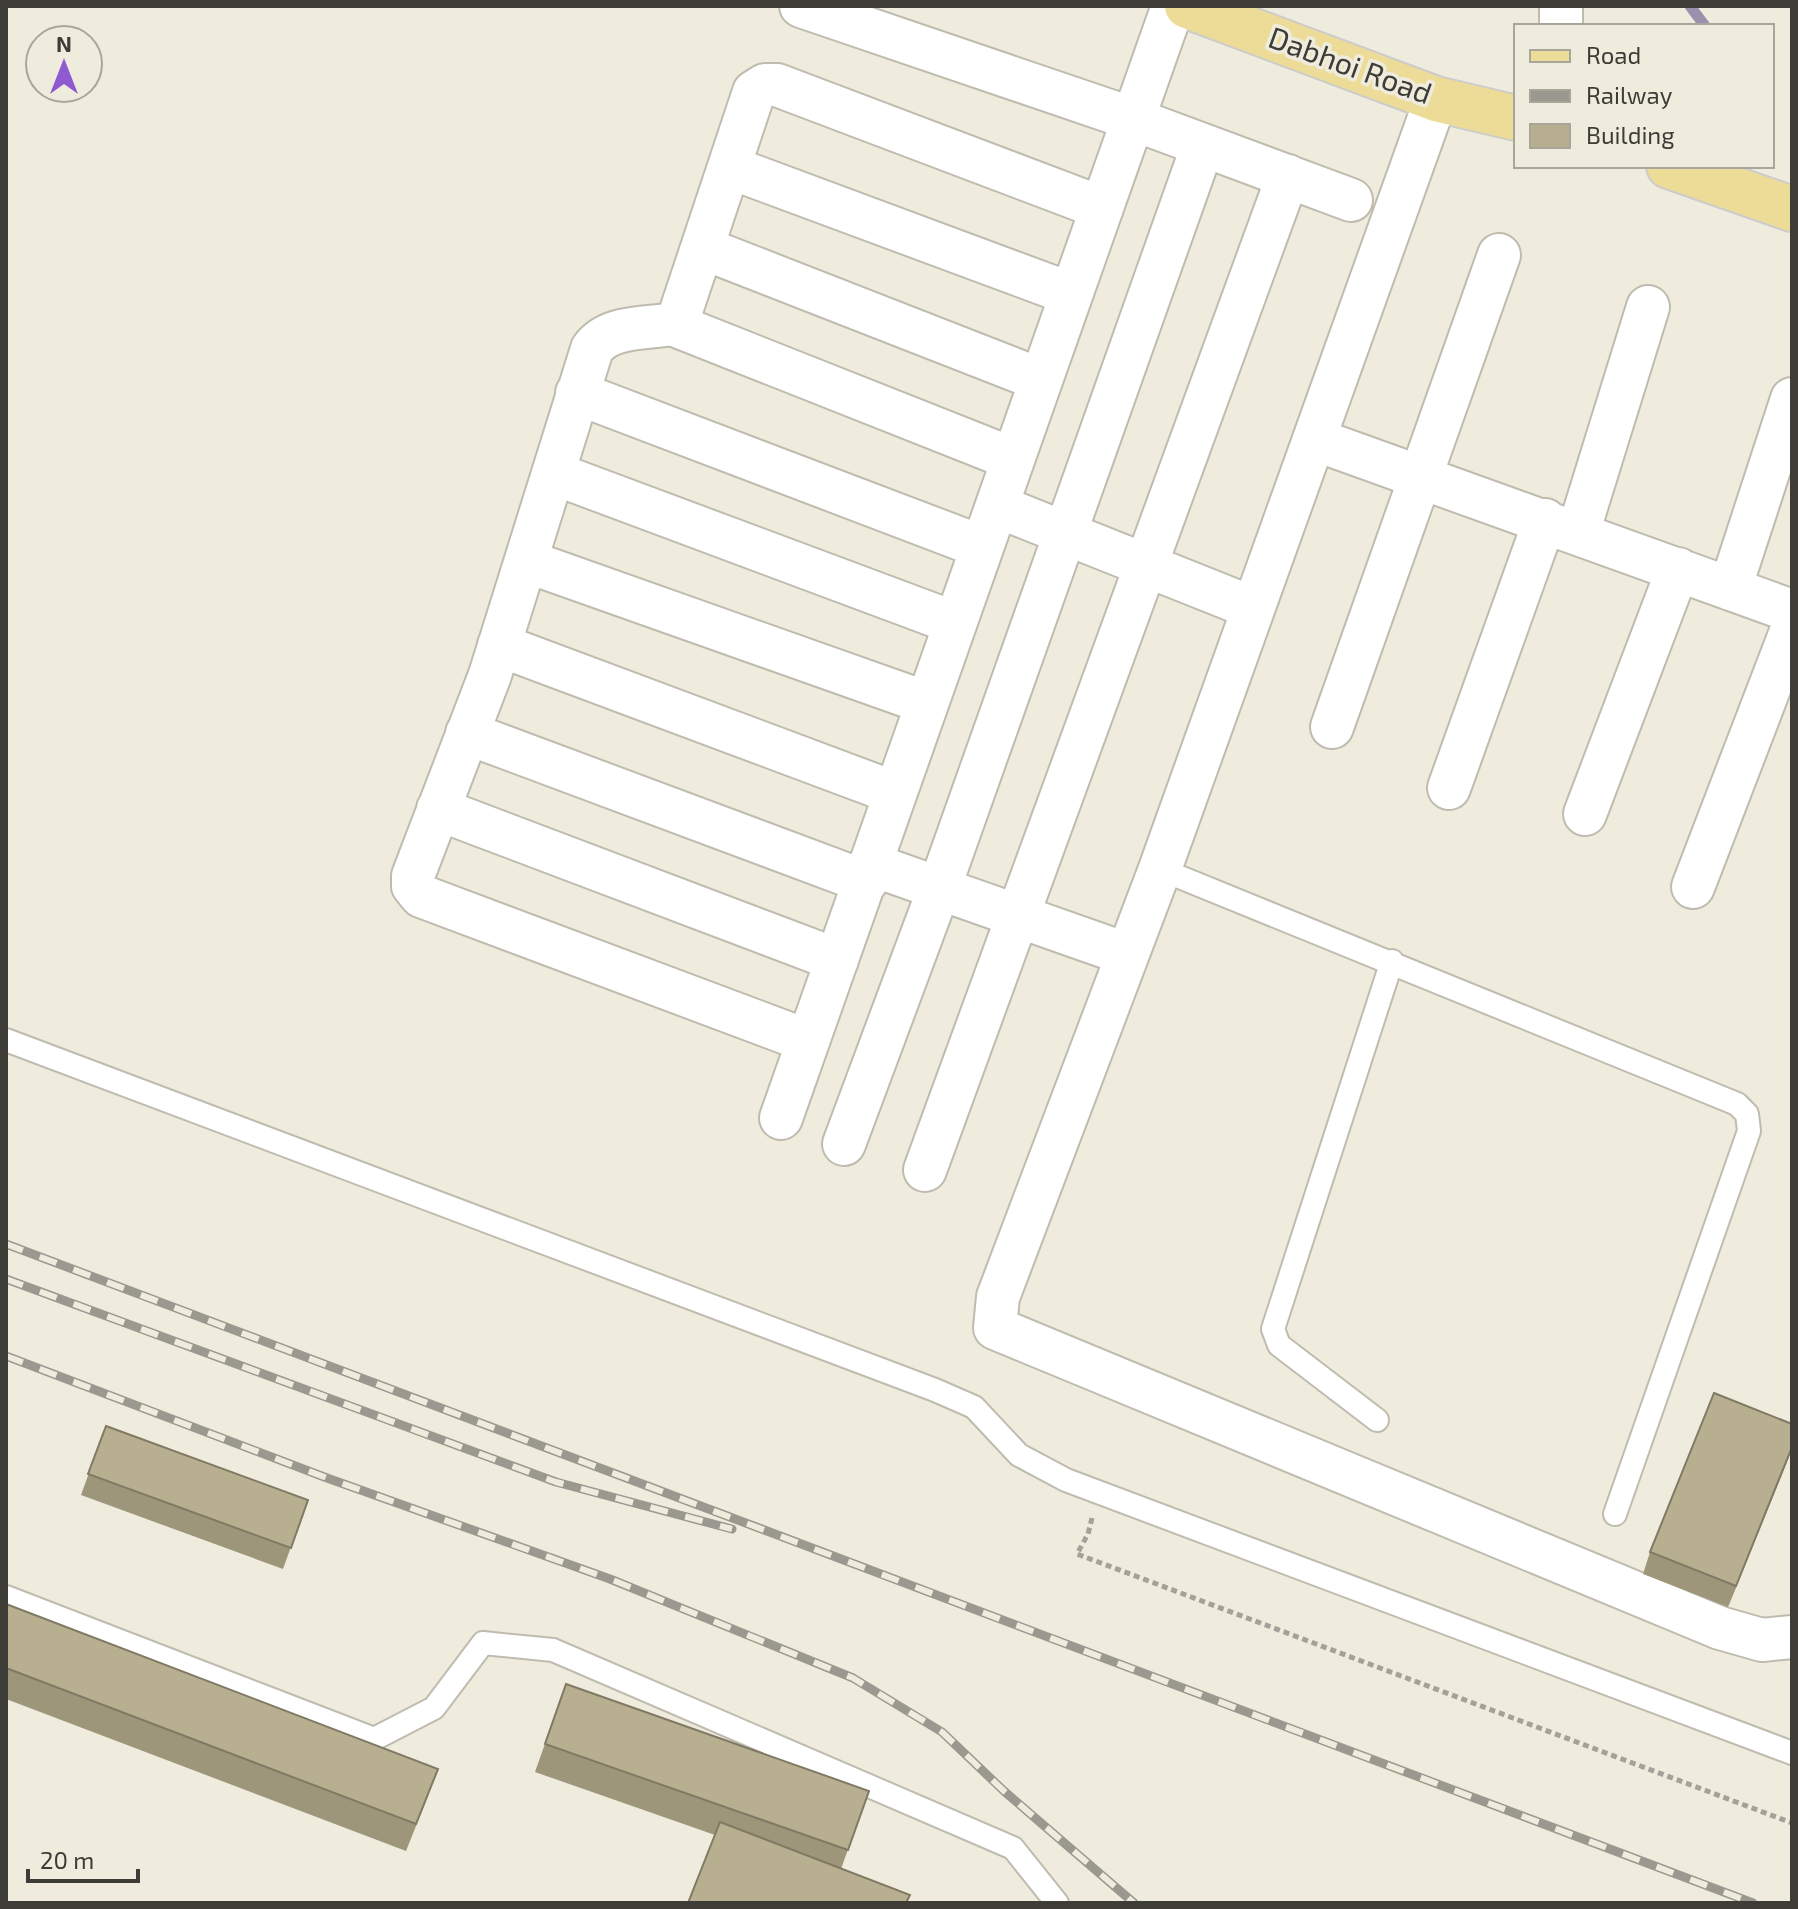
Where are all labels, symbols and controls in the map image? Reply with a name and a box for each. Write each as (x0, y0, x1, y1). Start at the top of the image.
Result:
street label: Dabhoi Road (1264, 18, 1437, 110)
north arrow (24, 24, 104, 104)
legend (1514, 24, 1774, 168)
text: N (56, 30, 72, 56)
text: Road (1586, 40, 1641, 69)
text: Railway (1586, 80, 1673, 109)
text: Building (1586, 120, 1675, 149)
scale bar (28, 1833, 138, 1883)
text: 20 m (40, 1845, 94, 1874)

